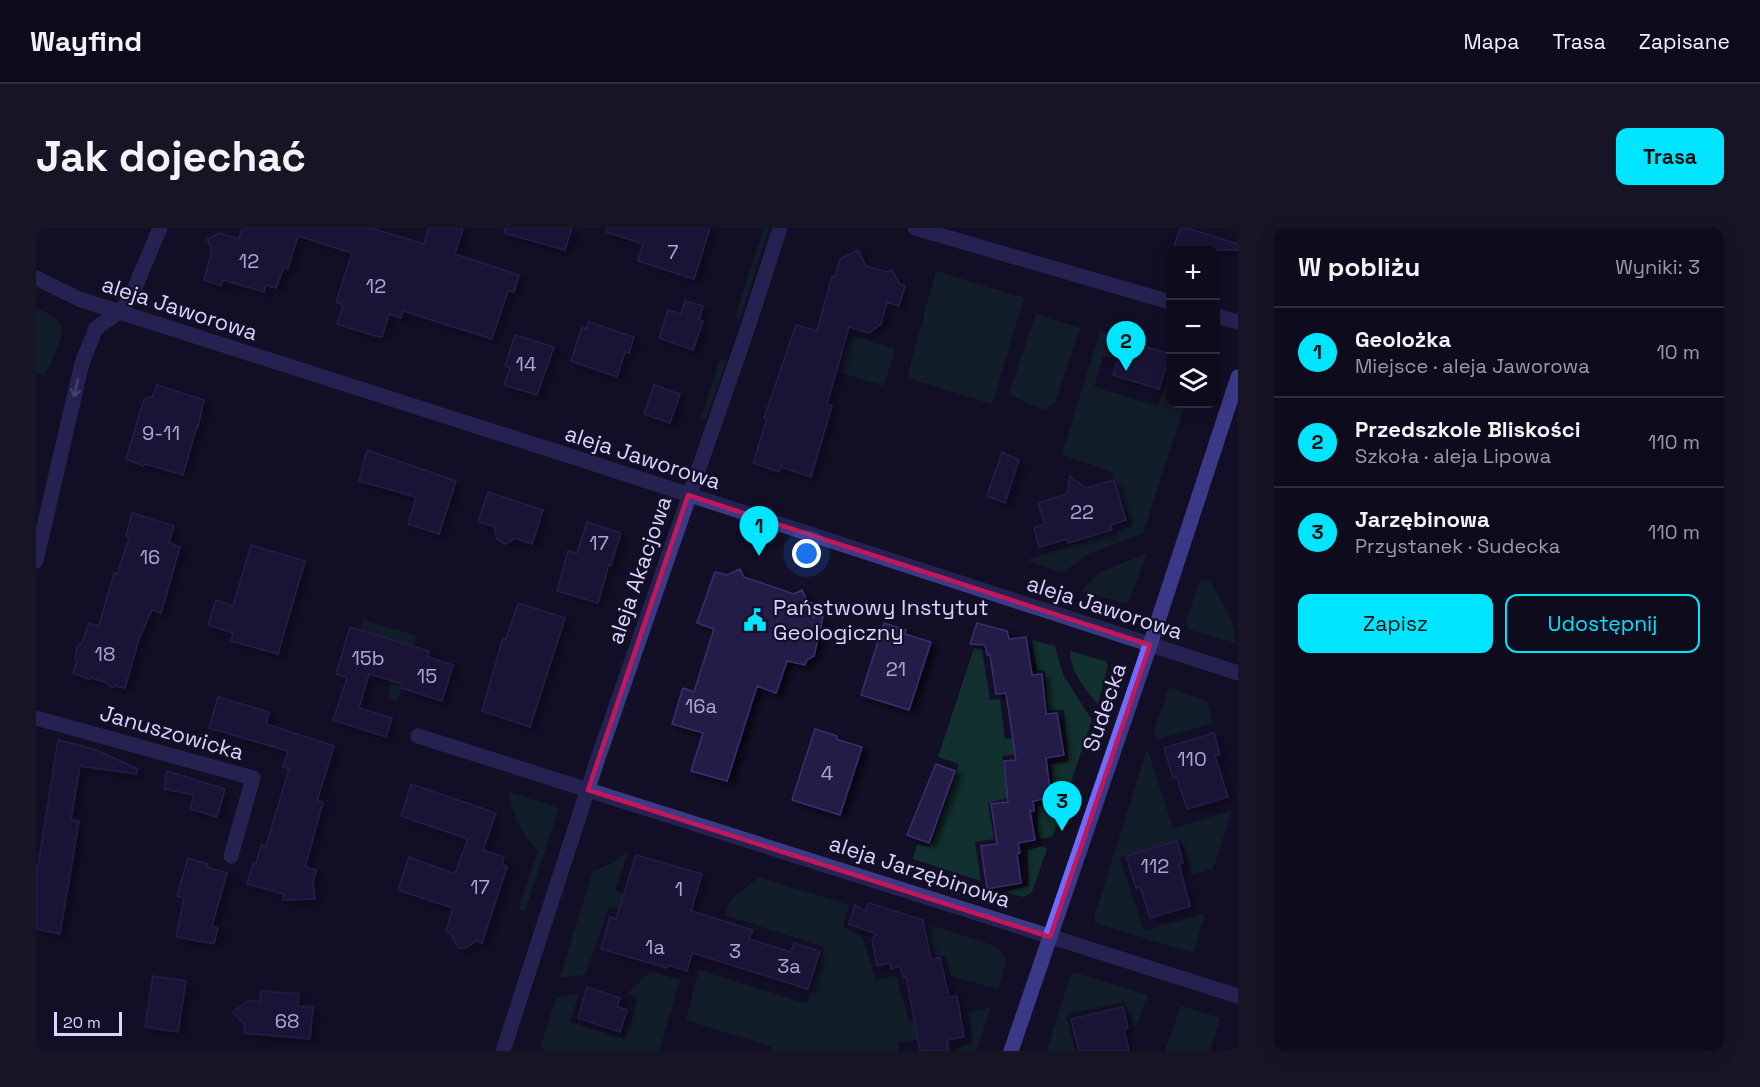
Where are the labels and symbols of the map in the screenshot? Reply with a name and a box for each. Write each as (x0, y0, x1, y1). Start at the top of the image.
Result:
house number: 7 (667, 239, 679, 265)
house number: 12 (239, 248, 259, 274)
street label: aleja Jaworowa (99, 270, 262, 346)
house number: 12 (366, 273, 386, 299)
pin: 2 (1106, 322, 1146, 371)
house number: 14 (516, 351, 536, 377)
one-way arrow (70, 378, 81, 397)
street label: aleja Jaworowa (562, 419, 725, 495)
house number: 9-11 (142, 420, 180, 446)
street label: aleja Akacjowa (601, 492, 677, 648)
house number: 22 (1070, 499, 1094, 525)
pin: 1 (740, 506, 778, 556)
house number: 17 (589, 530, 609, 556)
your location (792, 539, 821, 568)
house number: 16 (140, 544, 160, 570)
street label: aleja Jaworowa (1024, 569, 1187, 645)
place label: Państwowy Instytut Geologiczny (773, 593, 989, 646)
public building icon: Państwowy Instytut Geologiczny (742, 607, 768, 633)
house number: 18 (95, 641, 115, 667)
house number: 15b (351, 645, 385, 671)
house number: 21 (886, 656, 906, 682)
street label: Sudecka (1076, 659, 1132, 755)
house number: 15 (417, 663, 437, 689)
house number: 16a (685, 693, 717, 719)
street label: Januszowicka (97, 698, 247, 766)
house number: 110 (1177, 746, 1207, 772)
house number: 4 (821, 760, 833, 786)
pin: 3 (1042, 782, 1082, 831)
street label: aleja Jarzębinowa (826, 829, 1014, 914)
house number: 112 (1141, 853, 1169, 879)
house number: 17 (470, 874, 490, 900)
house number: 1 (675, 876, 683, 902)
house number: 1a (645, 934, 665, 960)
house number: 3 (729, 938, 741, 964)
house number: 3a (777, 953, 801, 979)
house number: 68 (275, 1008, 299, 1034)
scale bar (54, 1009, 122, 1036)

